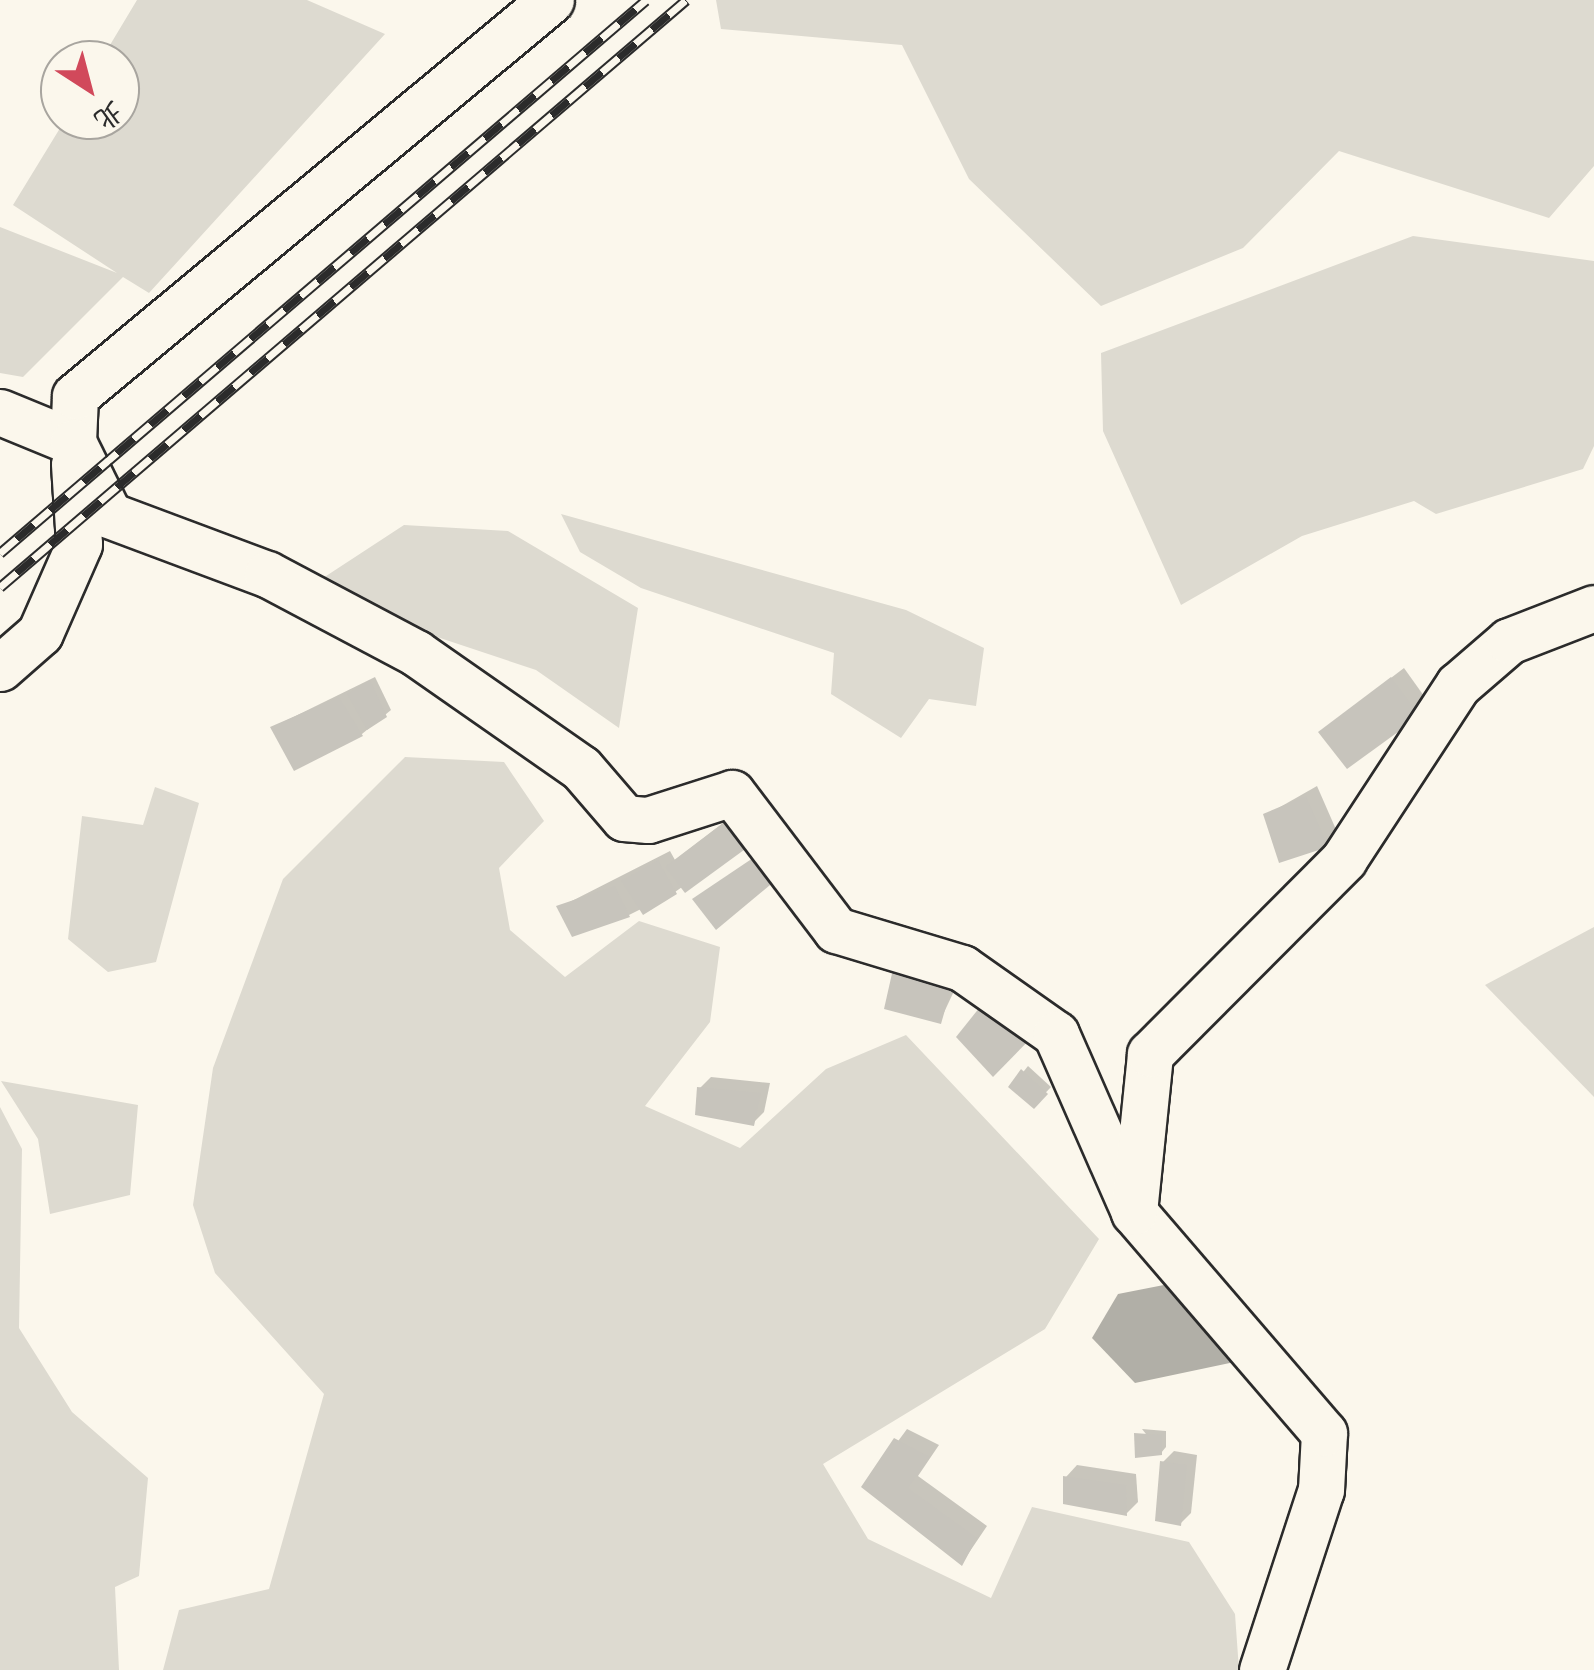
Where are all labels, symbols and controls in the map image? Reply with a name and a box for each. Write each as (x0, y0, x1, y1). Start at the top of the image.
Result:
north arrow (40, 40, 140, 140)
text: 北 (86, 91, 128, 135)

